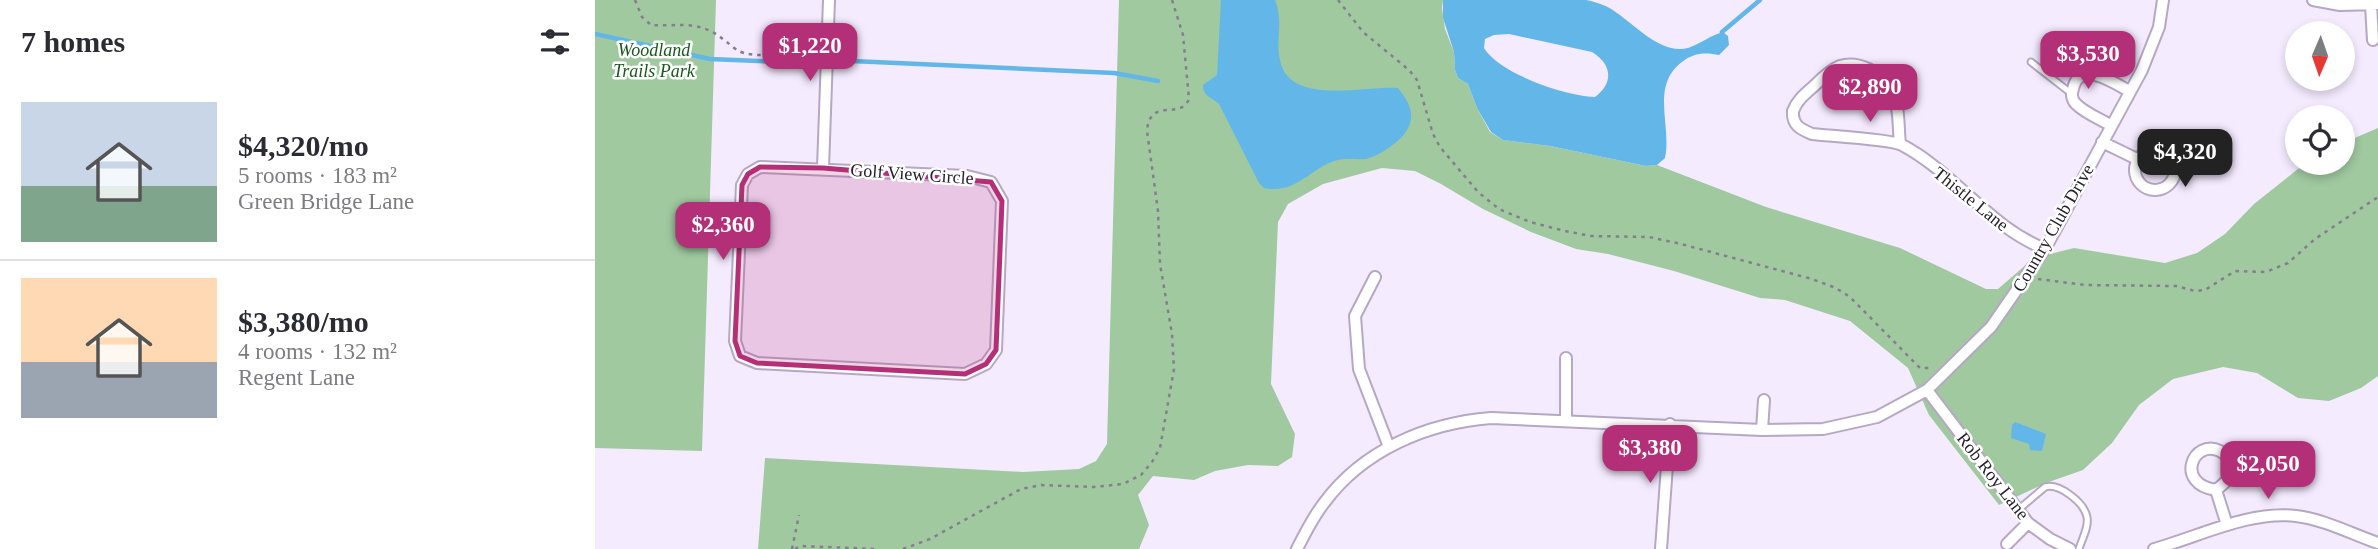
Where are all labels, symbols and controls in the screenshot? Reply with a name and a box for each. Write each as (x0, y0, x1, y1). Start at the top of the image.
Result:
north arrow (2285, 21, 2355, 91)
map controls (2285, 21, 2355, 175)
icon: filters (536, 23, 574, 61)
pin: $1,220 (753, 24, 867, 83)
text: 7 homes (21, 25, 125, 58)
pin: $3,530 (2031, 32, 2145, 91)
text: $1,220 (778, 33, 842, 58)
park label: Woodland Trails Park (613, 40, 696, 81)
text: $3,530 (2056, 41, 2120, 66)
pin: $2,890 (1813, 64, 1927, 124)
text: $2,890 (1838, 74, 1902, 99)
button: locate (2285, 105, 2355, 175)
text: $4,320/mo (238, 129, 369, 162)
icon: home (77, 130, 161, 214)
pin: $4,320 (2128, 130, 2242, 189)
text: $4,320 (2153, 139, 2217, 164)
street label: Golf View Circle (850, 160, 974, 188)
street label: Country Club Drive (2008, 161, 2098, 295)
text: 5 rooms · 183 m² (238, 163, 397, 188)
street label: Thistle Lane (1930, 163, 2012, 235)
text: Green Bridge Lane (238, 189, 414, 214)
pin: $2,360 (666, 202, 780, 262)
text: $2,360 (691, 212, 755, 237)
text: $3,380/mo (238, 305, 369, 338)
icon: home (77, 306, 161, 390)
text: 4 rooms · 132 m² (238, 339, 397, 364)
text: Regent Lane (238, 365, 355, 390)
pin: $3,380 (1593, 426, 1707, 485)
street label: Rob Roy Lane (1953, 428, 2033, 524)
text: $3,380 (1618, 435, 1682, 460)
pin: $2,050 (2211, 442, 2325, 501)
text: $2,050 (2236, 451, 2300, 476)

